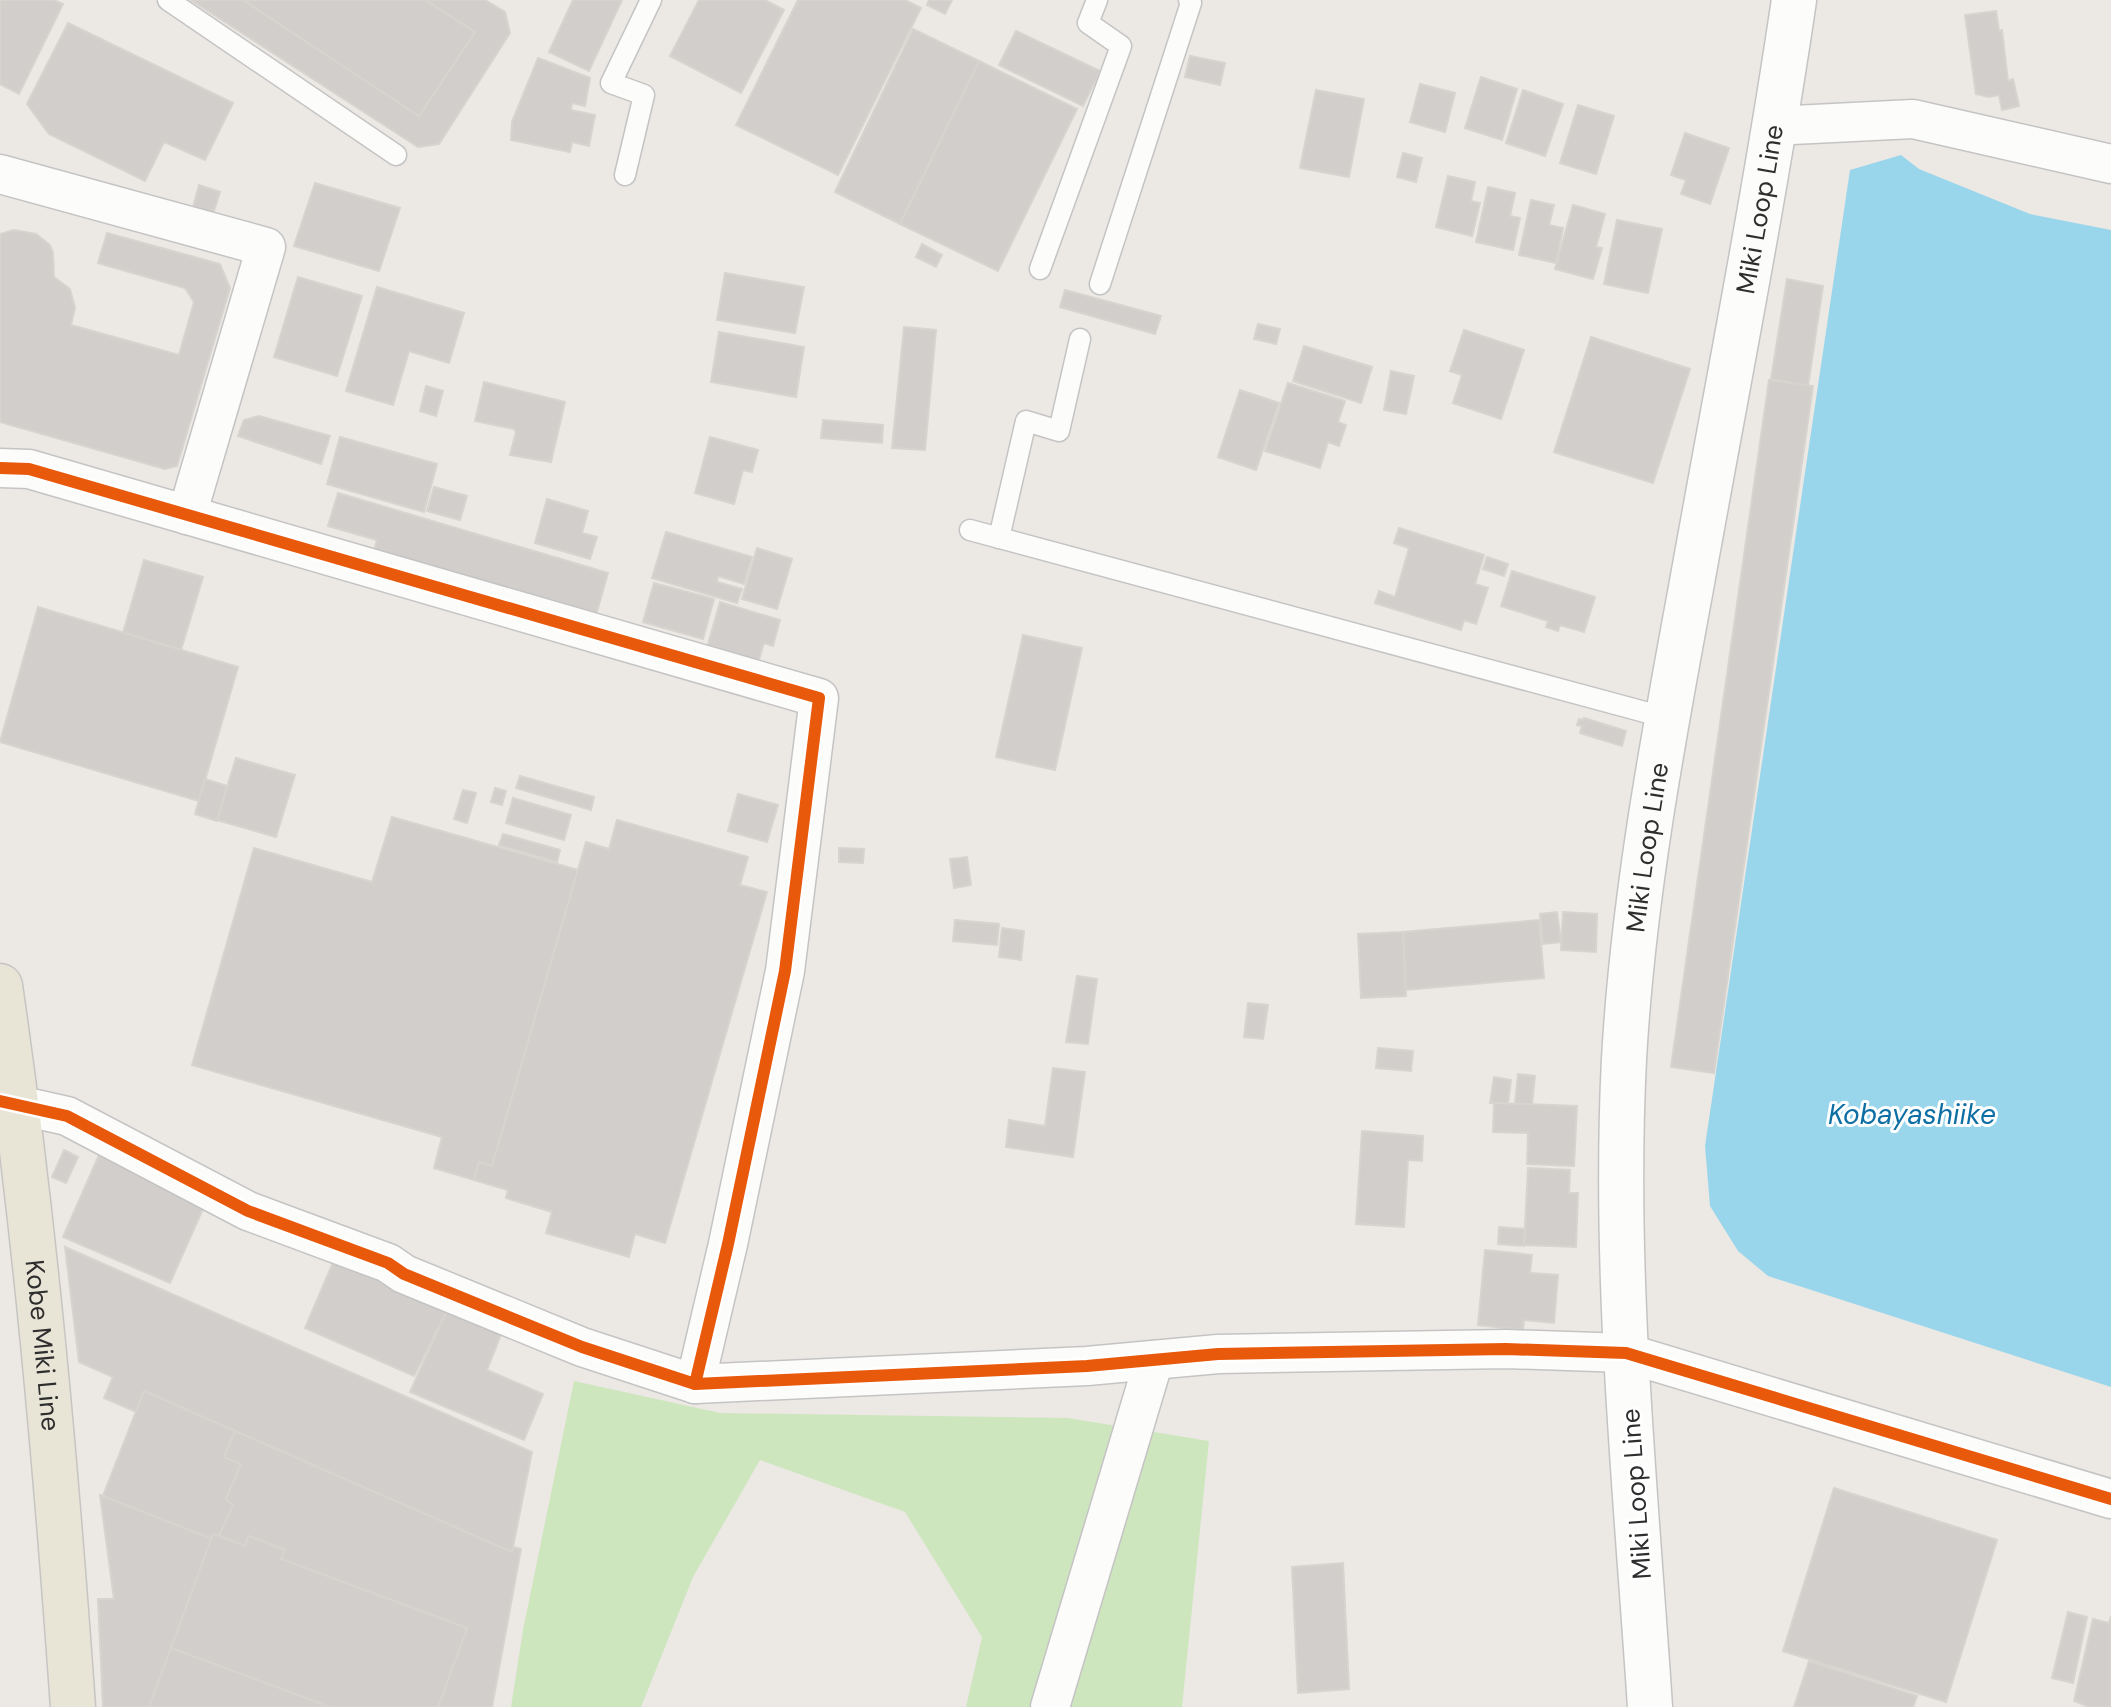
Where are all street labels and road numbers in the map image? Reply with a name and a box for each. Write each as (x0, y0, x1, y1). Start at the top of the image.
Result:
street label: Miki Loop Line (1728, 122, 1791, 297)
street label: Miki Loop Line (1618, 760, 1676, 934)
street label: Kobe Miki Line (18, 1258, 68, 1432)
street label: Miki Loop Line (1613, 1407, 1659, 1581)

